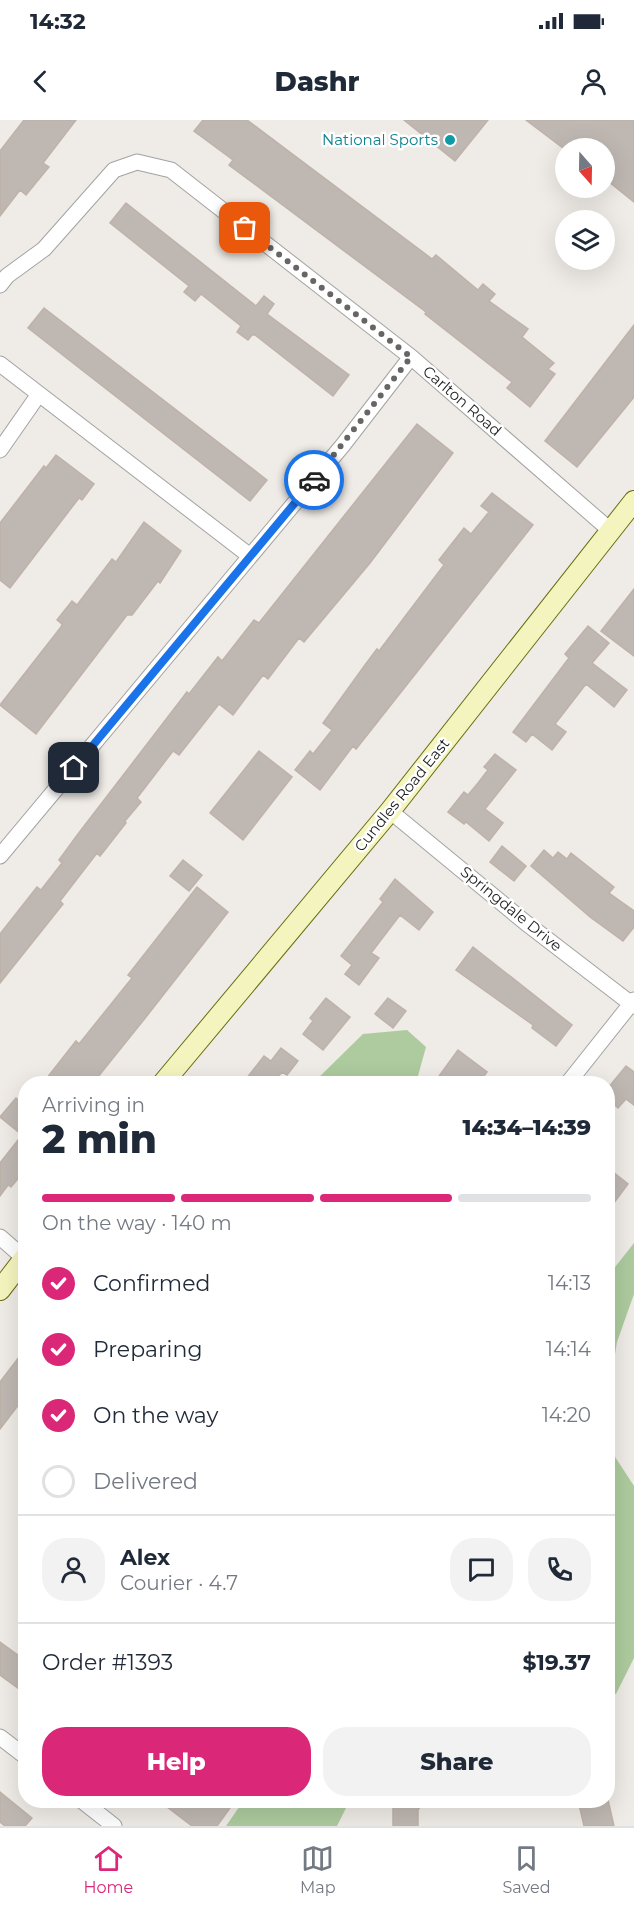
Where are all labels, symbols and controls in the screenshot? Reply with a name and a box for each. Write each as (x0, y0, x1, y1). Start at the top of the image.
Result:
text: 14:32 (30, 8, 86, 35)
icon: back (24, 65, 57, 98)
text: Dashr (275, 65, 359, 98)
icon: person (577, 65, 610, 98)
place label: National Sports (322, 130, 438, 149)
marker: National Sports (443, 133, 457, 147)
north arrow (555, 138, 615, 198)
map controls (555, 138, 615, 270)
pin (219, 202, 270, 253)
button: layers (555, 210, 615, 270)
icon: bag (228, 211, 261, 244)
street label: Carlton Road (419, 361, 505, 440)
courier (284, 450, 344, 510)
icon: car (298, 464, 331, 497)
street label: Cundles Road East (350, 734, 453, 855)
pin (48, 742, 99, 793)
icon: home (57, 751, 90, 784)
street label: Springdale Drive (457, 862, 566, 955)
text: Arriving in (42, 1093, 145, 1117)
text: 14:34–14:39 (463, 1114, 591, 1141)
text: 2 min (42, 1115, 157, 1163)
text: On the way · 140 m (42, 1211, 232, 1235)
icon: check (42, 1267, 75, 1300)
text: Confirmed (93, 1270, 210, 1297)
text: 14:13 (548, 1271, 591, 1295)
icon: check (42, 1333, 75, 1366)
text: Preparing (93, 1336, 202, 1363)
text: 14:14 (546, 1337, 591, 1361)
icon: check (42, 1399, 75, 1432)
text: On the way (93, 1402, 218, 1429)
text: 14:20 (542, 1403, 591, 1427)
text: Delivered (93, 1468, 198, 1495)
button: person (42, 1538, 105, 1601)
button: chat (450, 1538, 513, 1601)
button: phone (528, 1538, 591, 1601)
text: Alex (120, 1544, 170, 1571)
text: Courier · 4.7 (120, 1571, 238, 1595)
text: Order #1393 (42, 1649, 173, 1676)
text: $19.37 (522, 1649, 591, 1676)
button: Help (42, 1727, 311, 1796)
button: Share (323, 1727, 591, 1796)
tab: Home (83, 1842, 133, 1897)
tab: Map (300, 1842, 336, 1897)
tab: Saved (502, 1842, 551, 1897)

